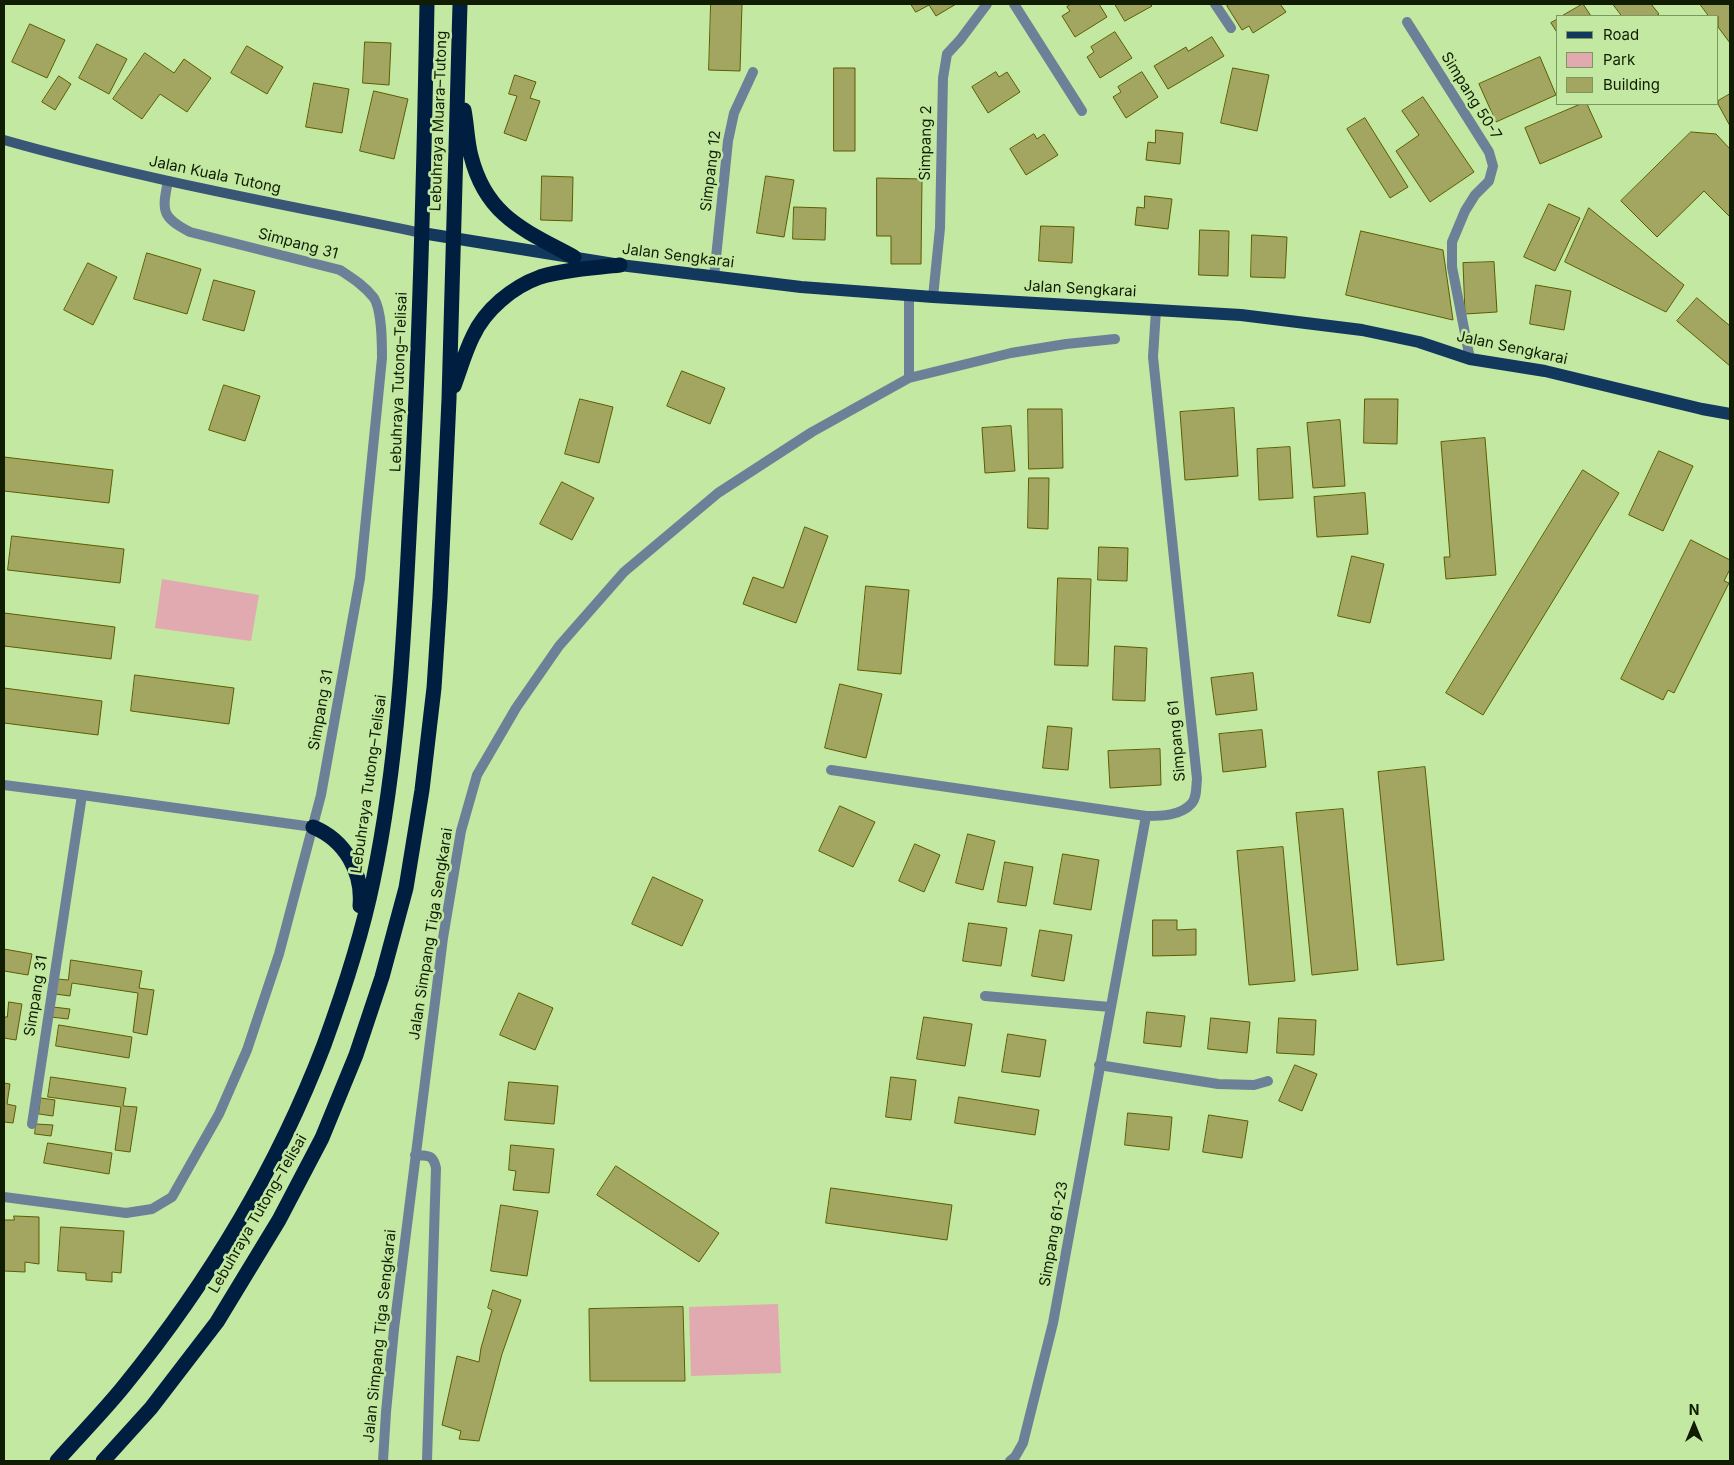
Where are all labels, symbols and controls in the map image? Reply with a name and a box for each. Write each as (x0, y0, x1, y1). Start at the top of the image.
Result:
legend (1556, 15, 1719, 105)
text: Road (1603, 25, 1639, 44)
street label: Lebuhraya Muara–Tutong (427, 30, 451, 212)
street label: Simpang 50-7 (1437, 49, 1505, 143)
text: Park (1603, 50, 1635, 69)
text: Building (1603, 75, 1660, 94)
street label: Simpang 2 (916, 105, 936, 181)
street label: Simpang 12 (697, 129, 725, 213)
street label: Jalan Kuala Tutong (147, 152, 283, 198)
street label: Simpang 31 (256, 225, 340, 263)
street label: Jalan Sengkarai (621, 240, 735, 272)
street label: Jalan Sengkarai (1023, 277, 1137, 301)
street label: Lebuhraya Tutong–Telisai (387, 292, 411, 472)
street label: Jalan Sengkarai (1455, 327, 1569, 369)
street label: Simpang 31 (305, 668, 337, 752)
street label: Lebuhraya Tutong–Telisai (348, 693, 390, 875)
street label: Simpang 61 (1164, 699, 1190, 783)
street label: Jalan Simpang Tiga Sengkarai (405, 827, 457, 1041)
street label: Simpang 31 (21, 954, 51, 1038)
street label: Lebuhraya Tutong–Telisai (205, 1131, 311, 1297)
street label: Simpang 61-23 (1036, 1180, 1072, 1288)
street label: Jalan Simpang Tiga Sengkarai (360, 1228, 400, 1444)
north arrow (1669, 1400, 1719, 1450)
text: N (1689, 1401, 1699, 1418)

